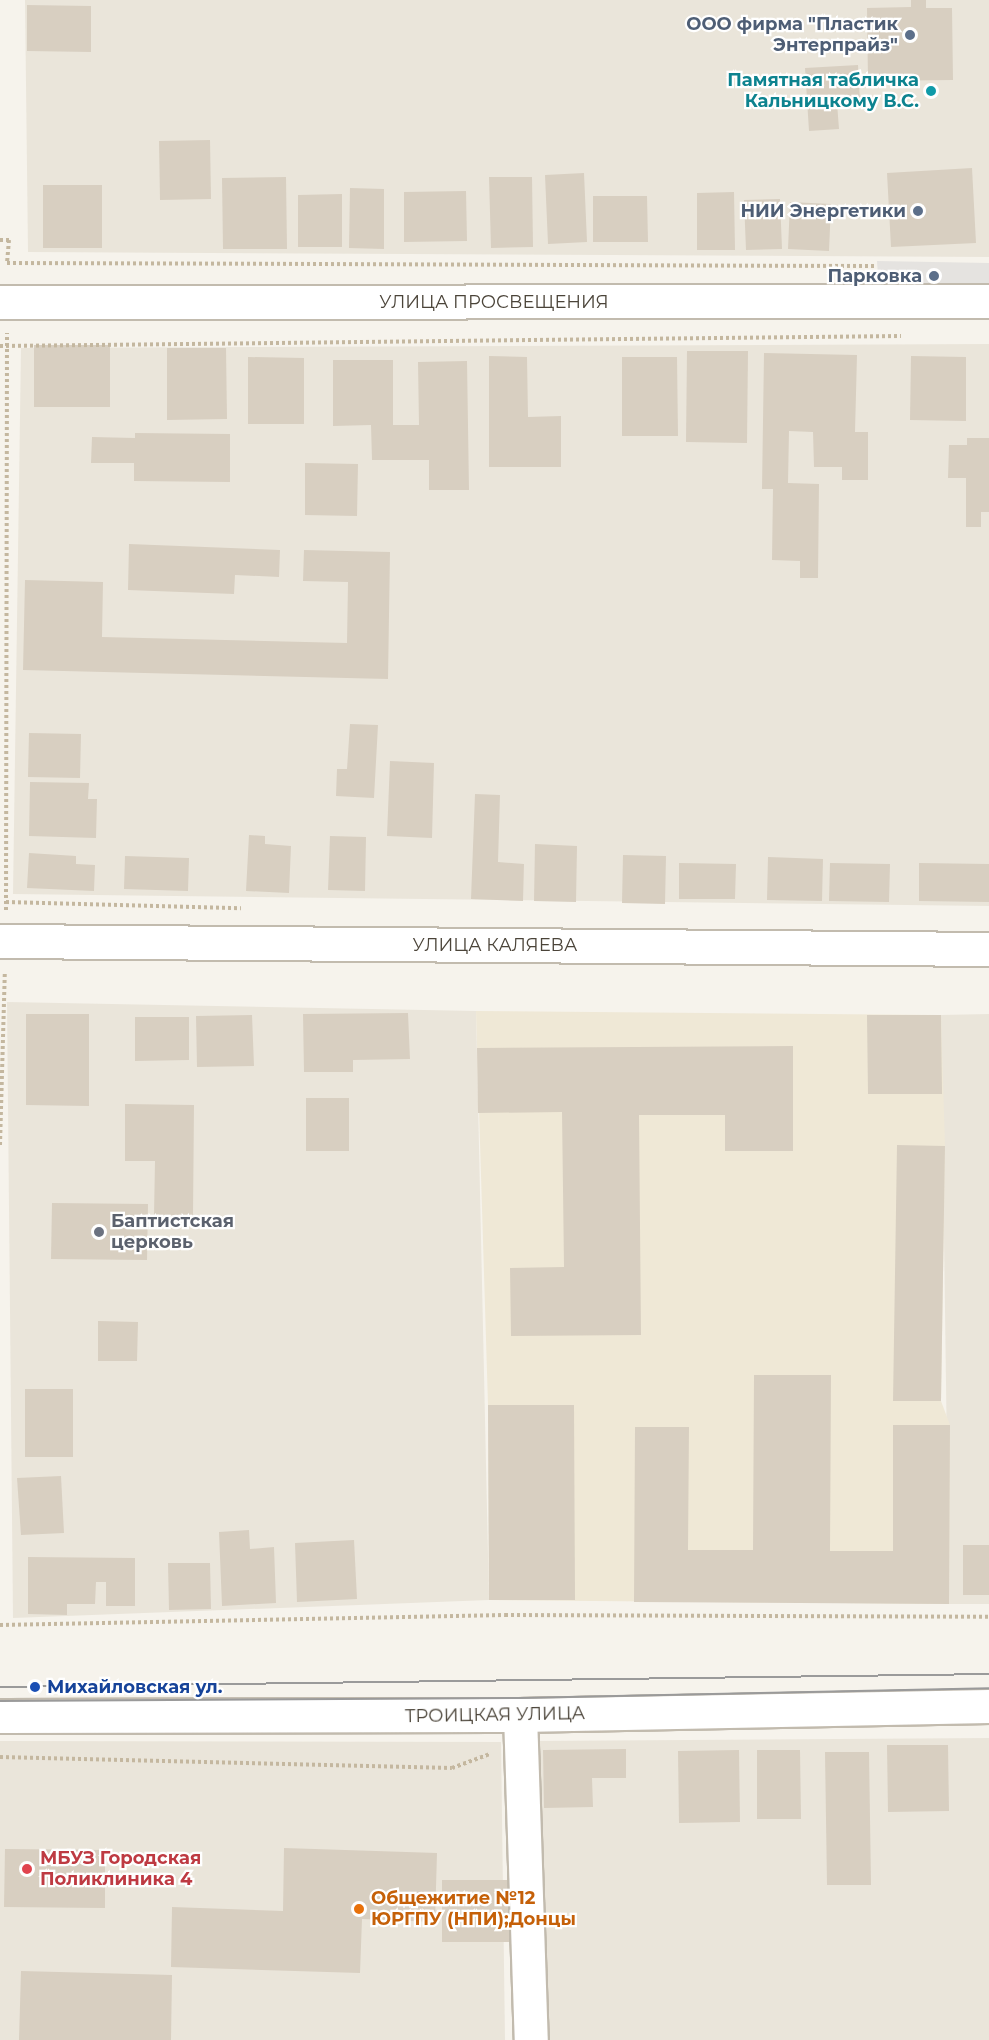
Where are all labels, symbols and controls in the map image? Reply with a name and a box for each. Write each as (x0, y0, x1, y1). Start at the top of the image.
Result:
place label: ООО фирма "Пластик Энтерпрайз" (686, 14, 898, 57)
marker: ООО фирма "Пластик Энтерпрайз" (903, 28, 917, 42)
place label: Памятная табличка Кальницкому В.С. (727, 70, 919, 112)
marker: Памятная табличка Кальницкому В.С. (924, 84, 938, 98)
place label: НИИ Энергетики (740, 200, 906, 222)
marker: НИИ Энергетики (911, 204, 925, 218)
place label: Парковка (828, 265, 922, 287)
marker: Парковка (927, 269, 941, 283)
street label: УЛИЦА ПРОСВЕЩЕНИЯ (379, 291, 609, 313)
street label: УЛИЦА КАЛЯЕВА (413, 934, 577, 956)
place label: Баптистская церковь (111, 1211, 234, 1254)
marker: Баптистская церковь (92, 1225, 106, 1239)
place label: Михайловская ул. (47, 1676, 223, 1698)
marker: Михайловская ул. (28, 1680, 42, 1694)
street label: ТРОИЦКАЯ УЛИЦА (405, 1703, 585, 1727)
place label: МБУЗ Городская Поликлиника 4 (40, 1848, 201, 1890)
marker: МБУЗ Городская Поликлиника 4 (18, 1860, 36, 1878)
place label: Общежитие №12 ЮРГПУ (НПИ);Донцы (371, 1888, 576, 1930)
marker: Общежитие №12 ЮРГПУ (НПИ);Донцы (352, 1902, 366, 1916)

